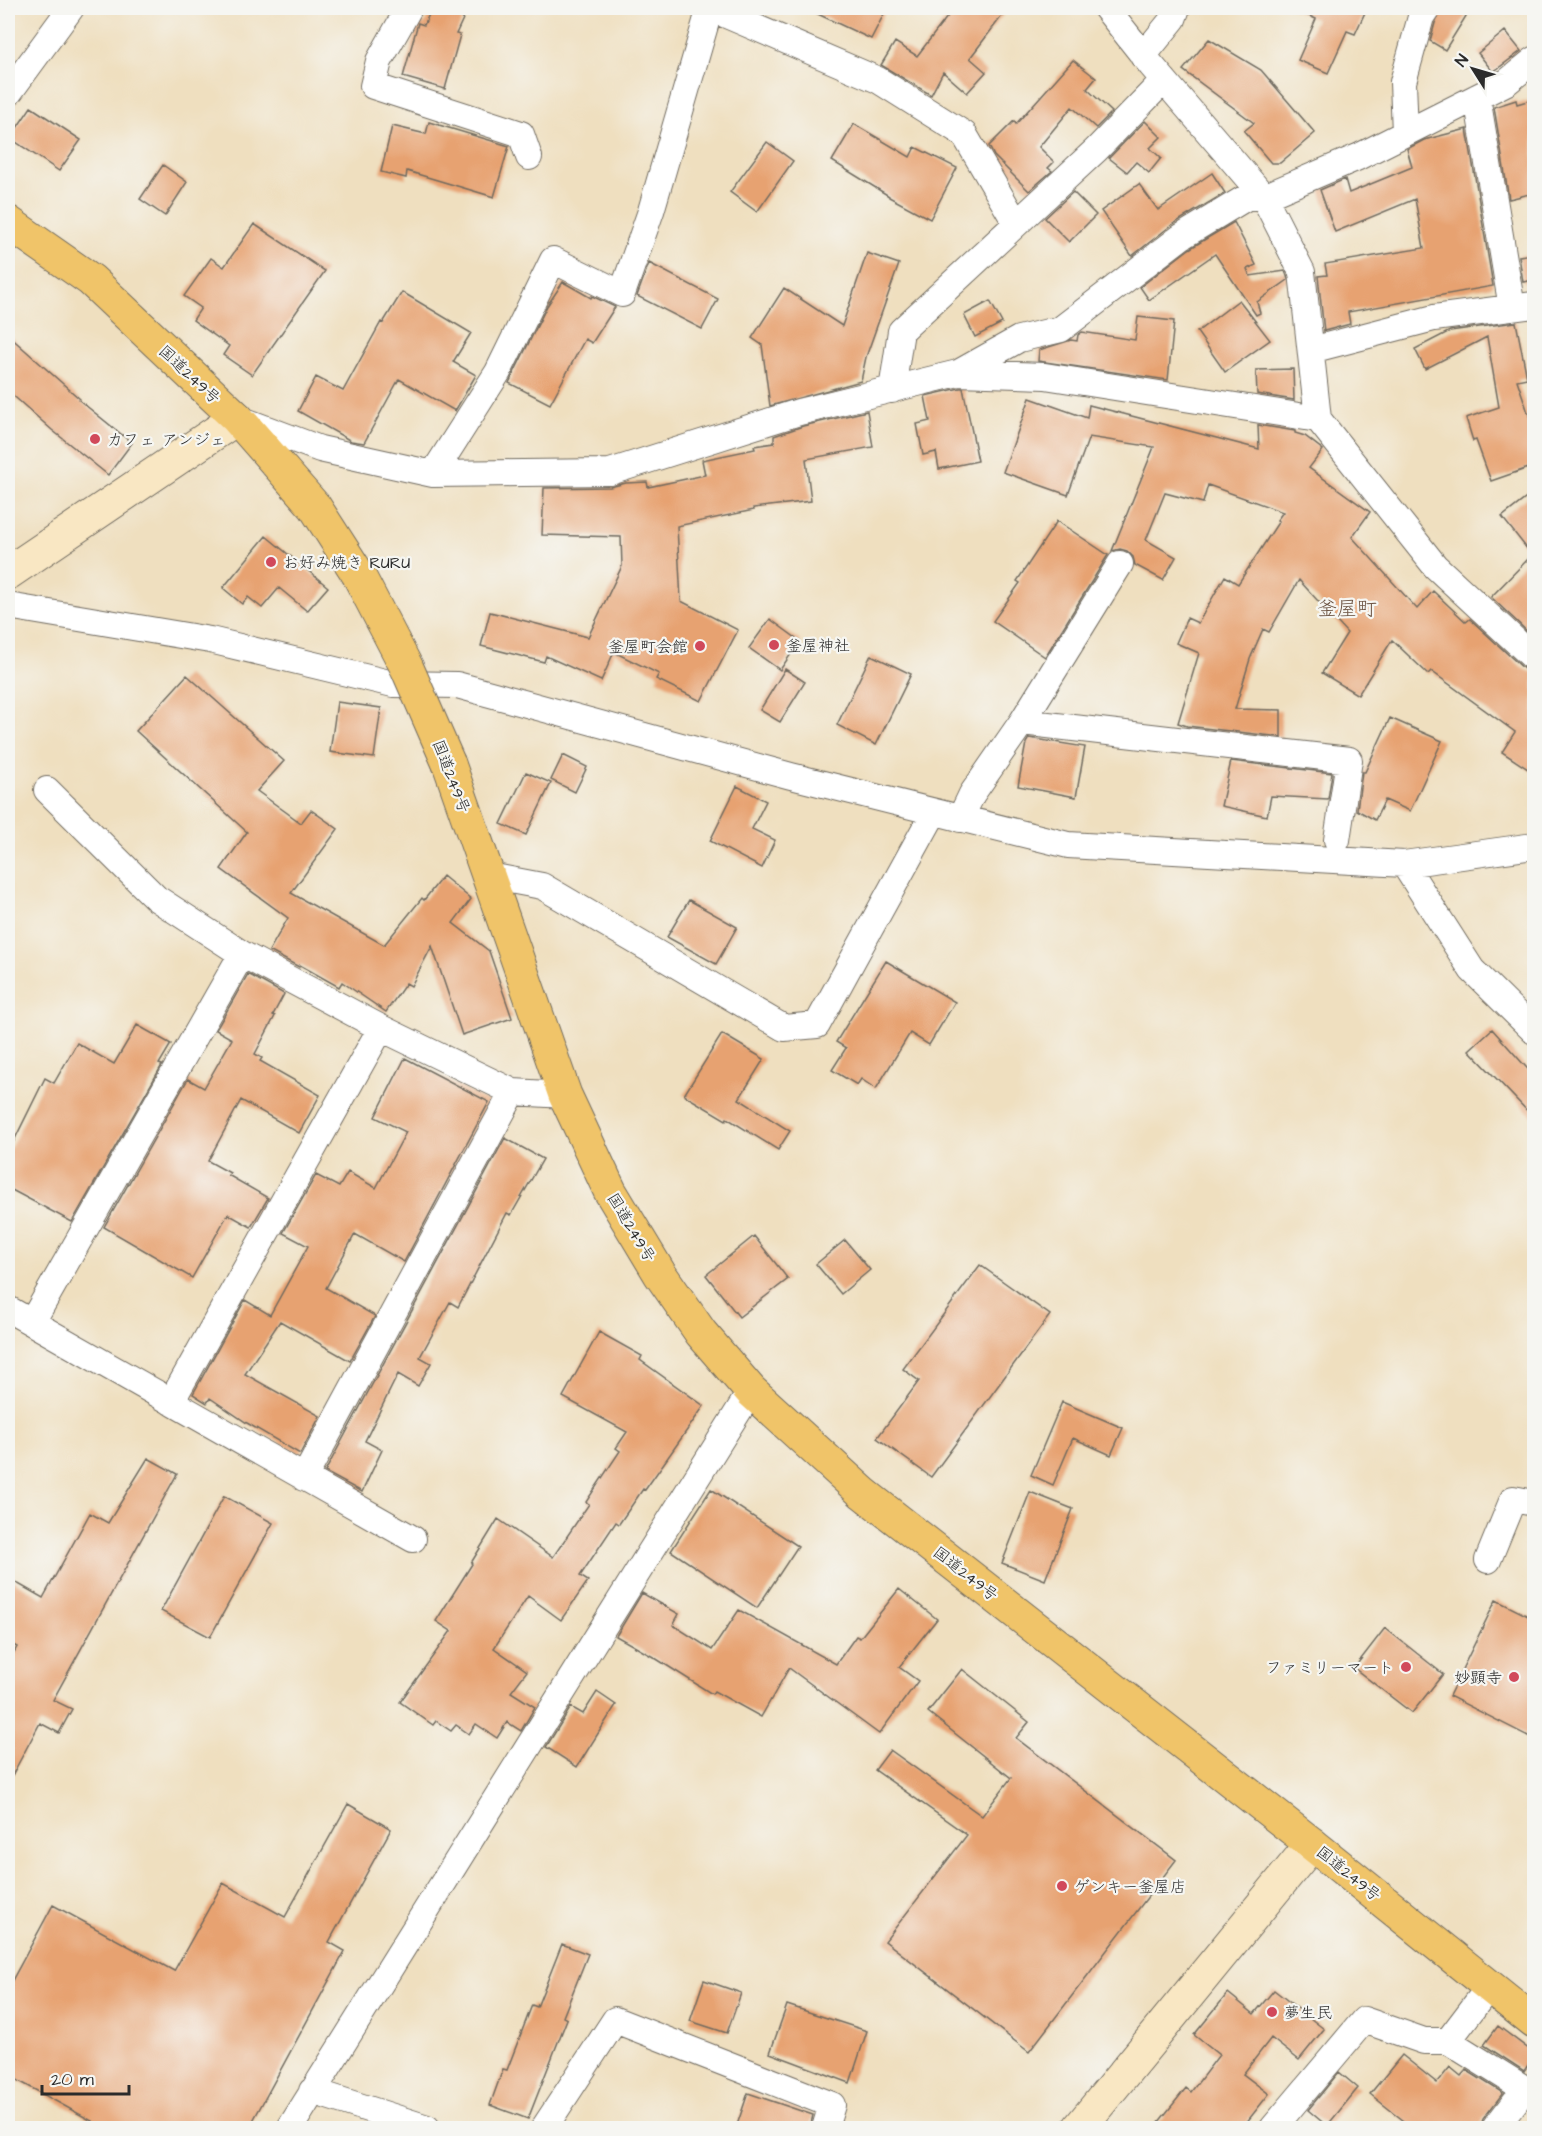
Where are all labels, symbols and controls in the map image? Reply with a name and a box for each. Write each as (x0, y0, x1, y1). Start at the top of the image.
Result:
north arrow (1443, 39, 1503, 99)
text: N (1450, 50, 1474, 71)
street label: 国道249号 (154, 340, 225, 409)
place label: カフェ アンジェ (107, 429, 225, 451)
marker: カフェ アンジェ (88, 432, 102, 446)
place label: お好み焼き RURU (283, 552, 410, 574)
marker: お好み焼き RURU (264, 555, 278, 569)
district label: 釜屋町 (1317, 595, 1377, 623)
place label: 釜屋神社 (786, 635, 850, 657)
place label: 釜屋町会館 (608, 636, 688, 658)
marker: 釜屋神社 (767, 638, 781, 652)
marker: 釜屋町会館 (693, 639, 707, 653)
street label: 国道249号 (427, 736, 475, 816)
street label: 国道249号 (602, 1189, 660, 1266)
street label: 国道249号 (928, 1541, 1003, 1606)
place label: ファミリーマート (1266, 1657, 1394, 1679)
marker: ファミリーマート (1399, 1660, 1413, 1674)
place label: 妙顕寺 (1454, 1667, 1502, 1689)
marker: 妙顕寺 (1507, 1670, 1521, 1684)
street label: 国道249号 (1311, 1841, 1385, 1907)
place label: ゲンキー釜屋店 (1074, 1876, 1186, 1898)
marker: ゲンキー釜屋店 (1055, 1879, 1069, 1893)
place label: 夢生民 (1284, 2002, 1332, 2024)
marker: 夢生民 (1265, 2005, 1279, 2019)
scale bar (42, 2058, 129, 2096)
text: 20 m (51, 2067, 94, 2092)

